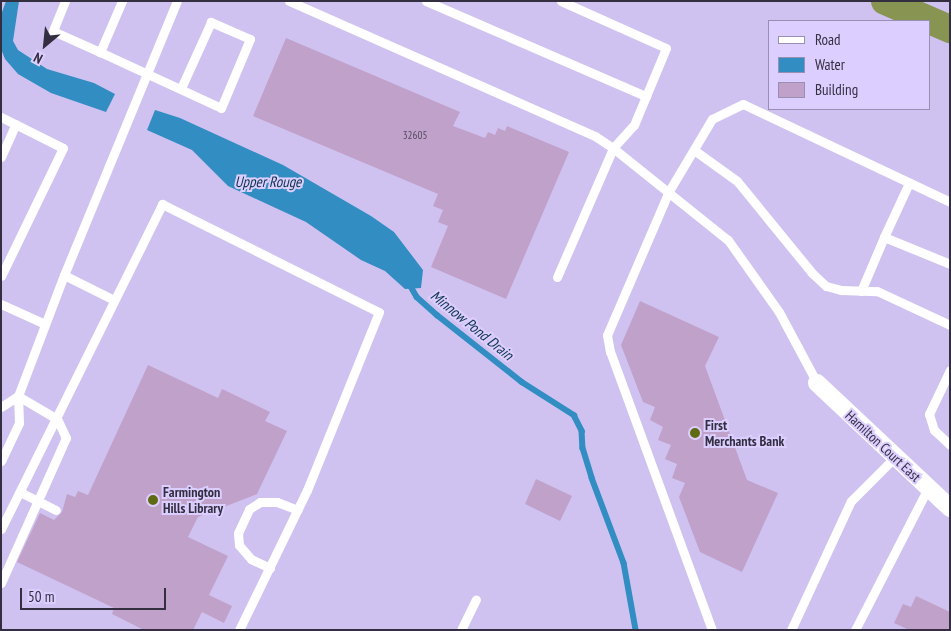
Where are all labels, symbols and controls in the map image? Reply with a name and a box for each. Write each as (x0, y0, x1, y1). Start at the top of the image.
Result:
north arrow (20, 20, 70, 70)
legend (768, 20, 931, 110)
text: Road (815, 30, 841, 49)
text: N (30, 49, 46, 68)
text: Water (815, 55, 845, 74)
text: Building (815, 80, 858, 99)
house number: 32605 (403, 128, 427, 142)
water label: Upper Rouge (235, 173, 301, 191)
water label: Minnow Pond Drain (427, 286, 517, 364)
street label: Hamilton Court East (842, 407, 924, 485)
place label: First Merchants Bank (705, 417, 784, 450)
marker: First Merchants Bank (689, 427, 701, 439)
place label: Farmington Hills Library (163, 484, 223, 516)
marker: Farmington Hills Library (147, 494, 159, 506)
scale bar (22, 578, 169, 610)
text: 50 m (28, 587, 54, 606)

